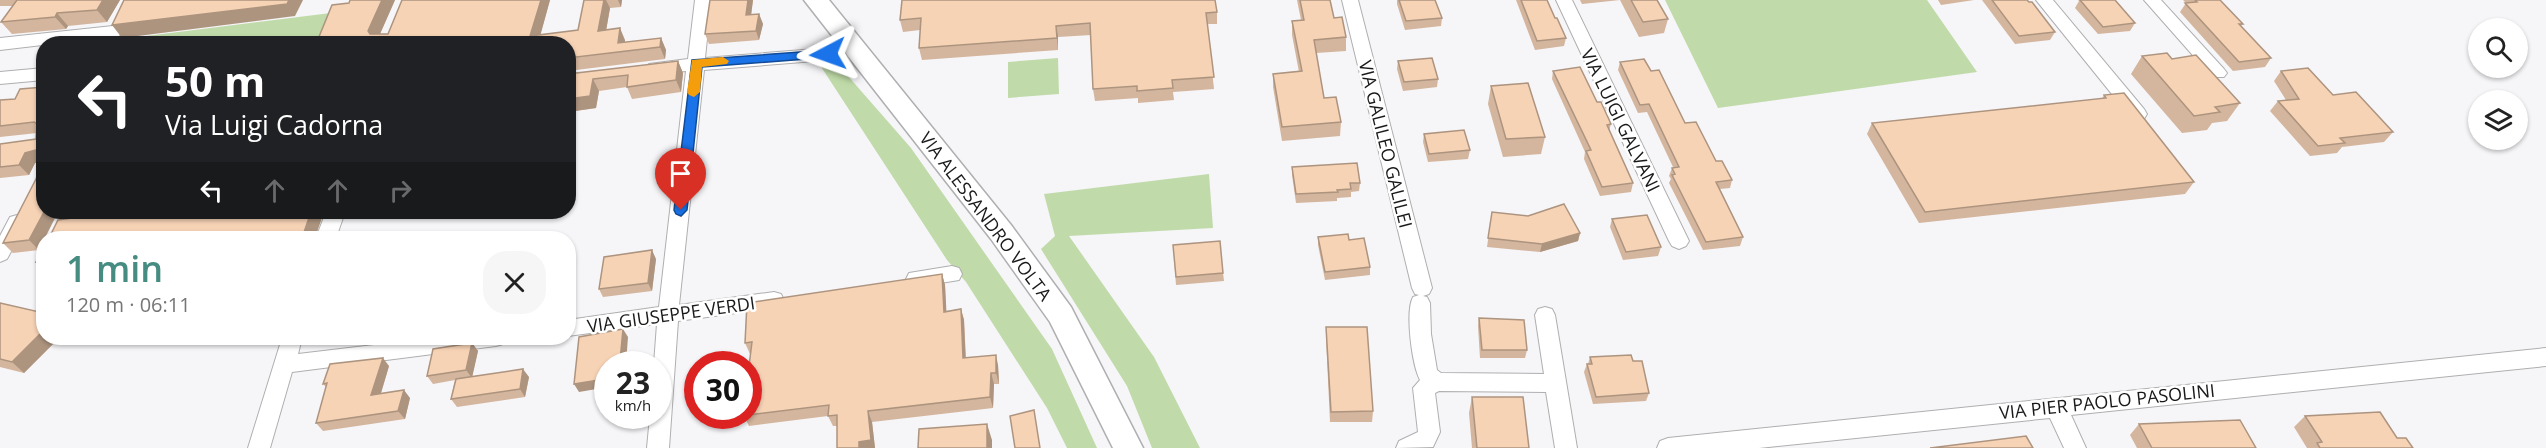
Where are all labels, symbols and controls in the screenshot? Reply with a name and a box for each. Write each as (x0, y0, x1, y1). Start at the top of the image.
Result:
map controls (2468, 18, 2528, 150)
button: search (2468, 18, 2528, 78)
position arrow (796, 22, 860, 86)
street label: VIA LUIGI GALVANI (1576, 44, 1666, 196)
text: 50 m (165, 52, 265, 109)
street label: VIA GALILEO GALILEI (1354, 58, 1418, 230)
icon: left (66, 60, 144, 138)
button: layers (2468, 90, 2528, 150)
text: Via Luigi Cadorna (165, 106, 383, 143)
street label: VIA ALESSANDRO VOLTA (915, 127, 1058, 306)
pin (655, 148, 706, 210)
icon: arrive (664, 157, 697, 190)
icon: left (195, 174, 228, 207)
icon: ahead (258, 174, 291, 207)
icon: ahead (321, 174, 354, 207)
icon: right (384, 174, 417, 207)
text: 1 min (66, 244, 163, 293)
button: close (483, 251, 546, 314)
street label: VIA GIUSEPPE VERDI (586, 290, 756, 338)
text: 120 m · 06:11 (66, 291, 191, 318)
speed limit sign: 30 (684, 351, 762, 429)
text: 23 (616, 362, 650, 403)
street label: VIA PIER PAOLO PASOLINI (1998, 378, 2216, 424)
text: km/h (615, 395, 651, 415)

